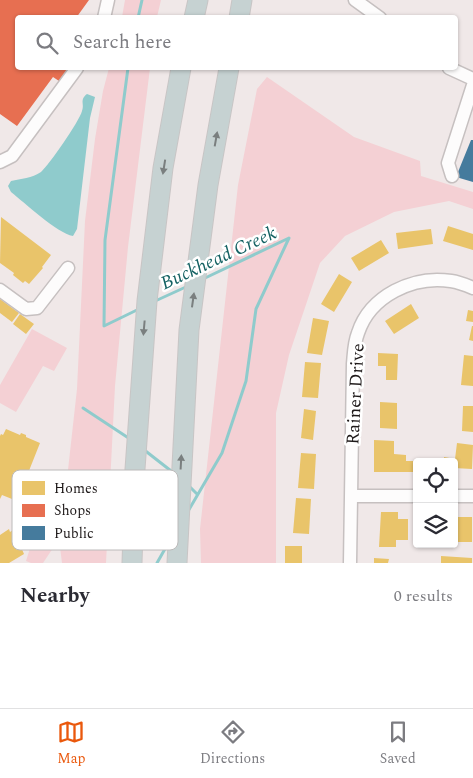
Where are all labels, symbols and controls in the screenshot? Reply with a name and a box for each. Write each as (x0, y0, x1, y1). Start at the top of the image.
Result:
search box (15, 15, 458, 70)
text: Search here (73, 28, 172, 57)
icon: search (33, 29, 61, 57)
one-way arrow (213, 131, 221, 147)
one-way arrow (159, 160, 167, 176)
water label: Buckhead Creek (156, 219, 282, 298)
one-way arrow (189, 292, 197, 308)
one-way arrow (140, 321, 148, 337)
street label: Rainer Drive (339, 343, 372, 445)
one-way arrow (178, 454, 186, 470)
map controls (413, 458, 458, 548)
button: locate (413, 458, 458, 503)
legend (12, 470, 178, 550)
text: Homes (54, 478, 98, 499)
text: Shops (54, 500, 91, 521)
button: layers (413, 503, 458, 548)
text: Public (54, 523, 94, 544)
text: Nearby (20, 580, 90, 612)
text: 0 results (394, 584, 453, 608)
tab: Map (57, 718, 85, 769)
tab: Directions (200, 718, 265, 769)
tab: Saved (380, 718, 416, 769)

